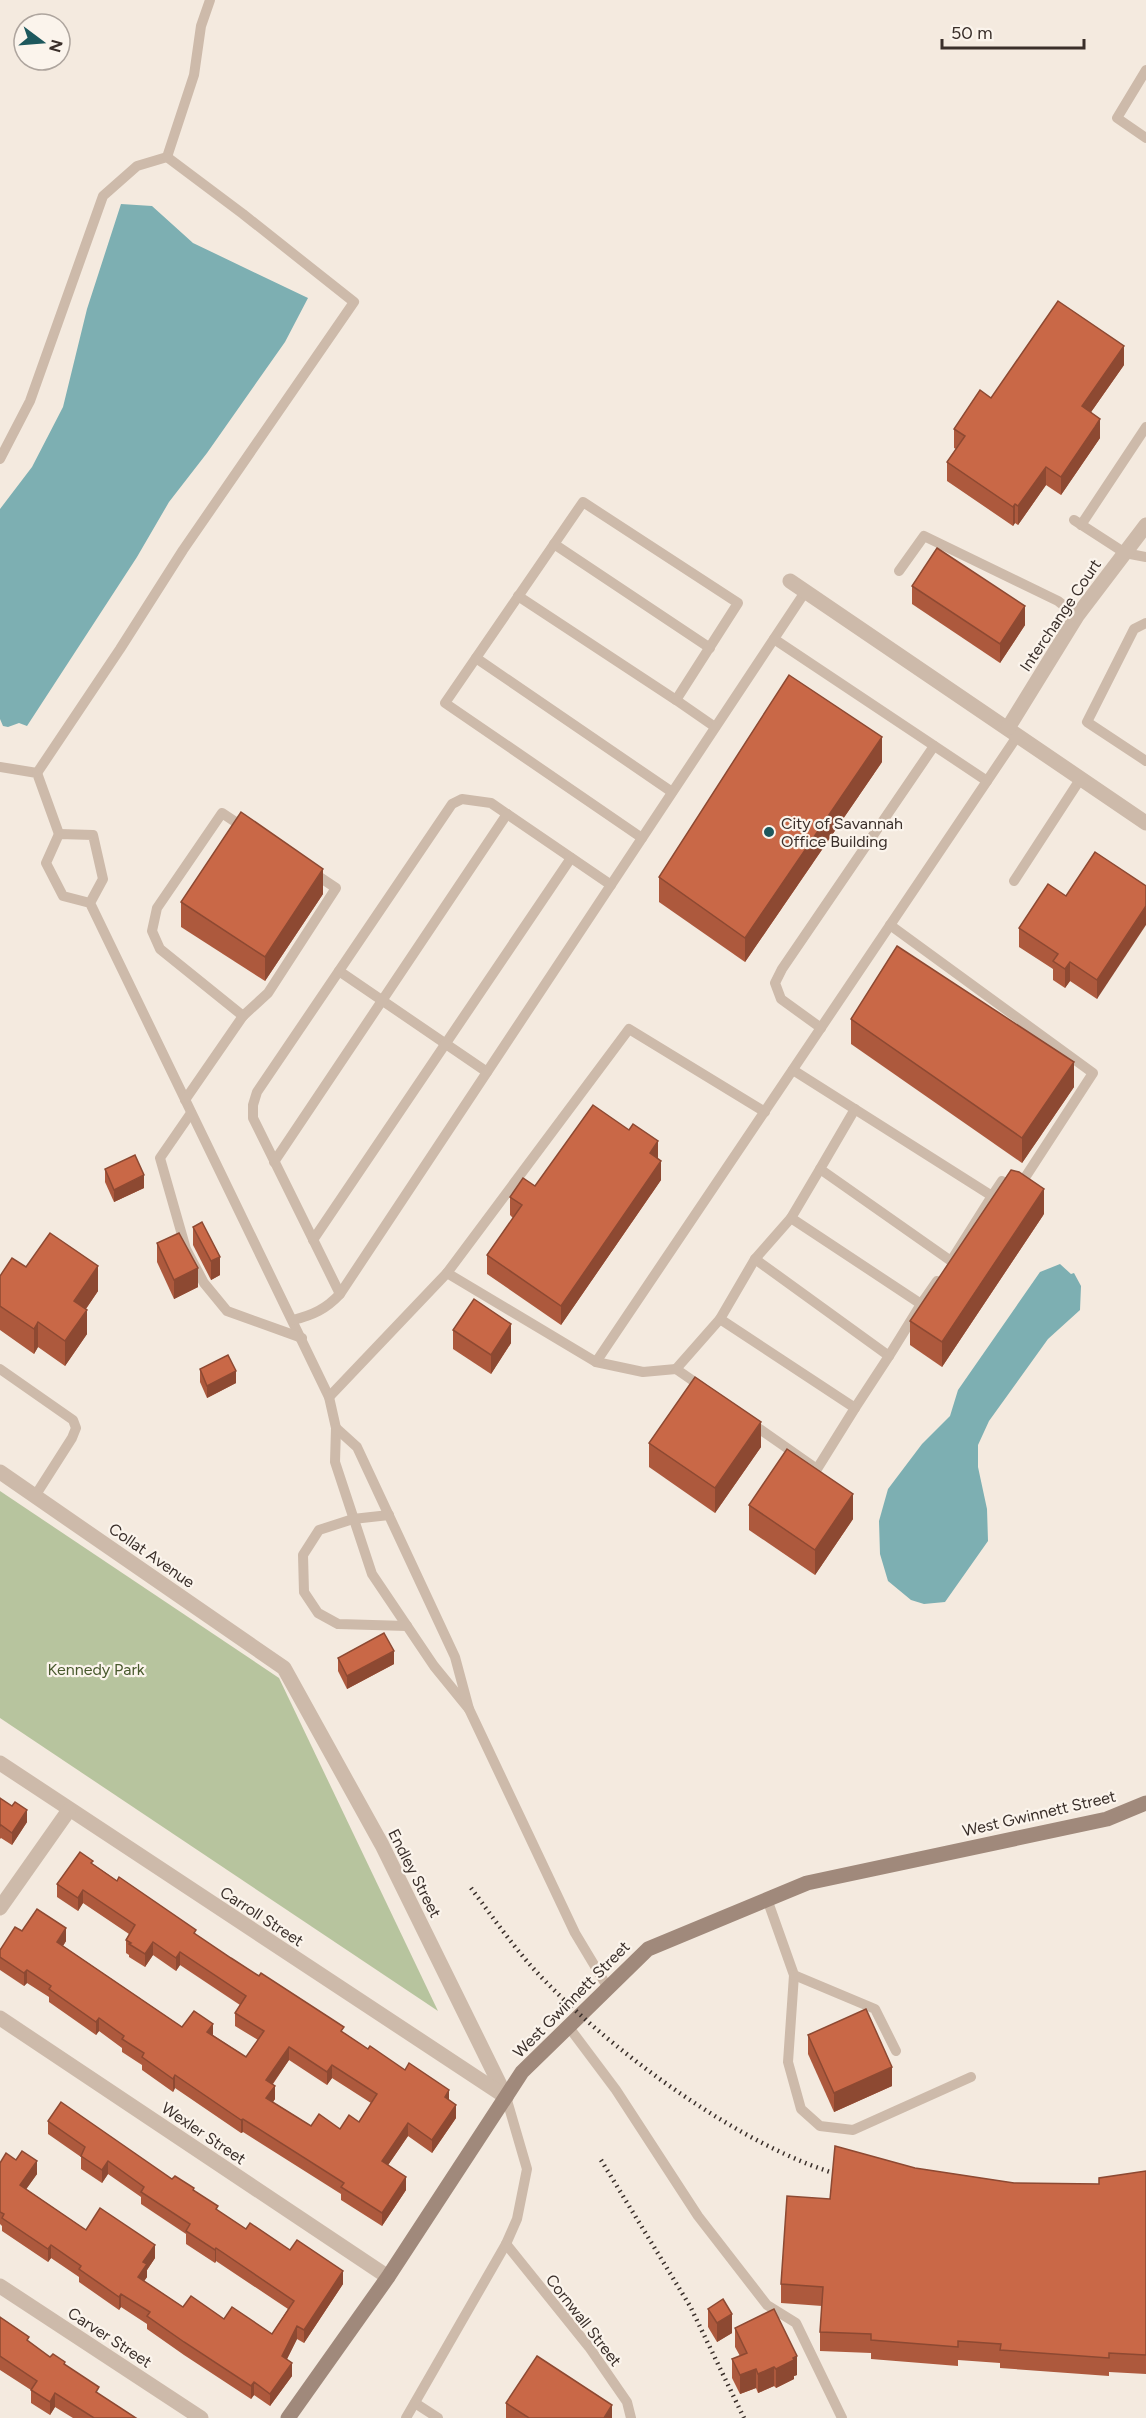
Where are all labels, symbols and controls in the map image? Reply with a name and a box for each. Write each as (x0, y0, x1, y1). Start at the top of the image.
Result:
north arrow (12, 12, 72, 72)
scale bar (942, 12, 1084, 50)
text: 50 m (951, 22, 993, 44)
text: N (45, 37, 67, 55)
street label: Interchange Court (1016, 556, 1105, 675)
place label: City of Savannah Office Building (781, 814, 903, 851)
marker: City of Savannah Office Building (762, 825, 776, 839)
street label: Collat Avenue (105, 1519, 198, 1592)
park label: Kennedy Park (47, 1660, 145, 1679)
street label: West Gwinnett Street (961, 1787, 1118, 1840)
street label: Endley Street (384, 1826, 445, 1921)
street label: Carroll Street (216, 1882, 307, 1950)
street label: West Gwinnett Street (509, 1937, 633, 2061)
street label: Wexler Street (158, 2098, 249, 2169)
street label: Cornwall Street (542, 2271, 625, 2370)
street label: Carver Street (64, 2303, 155, 2372)

